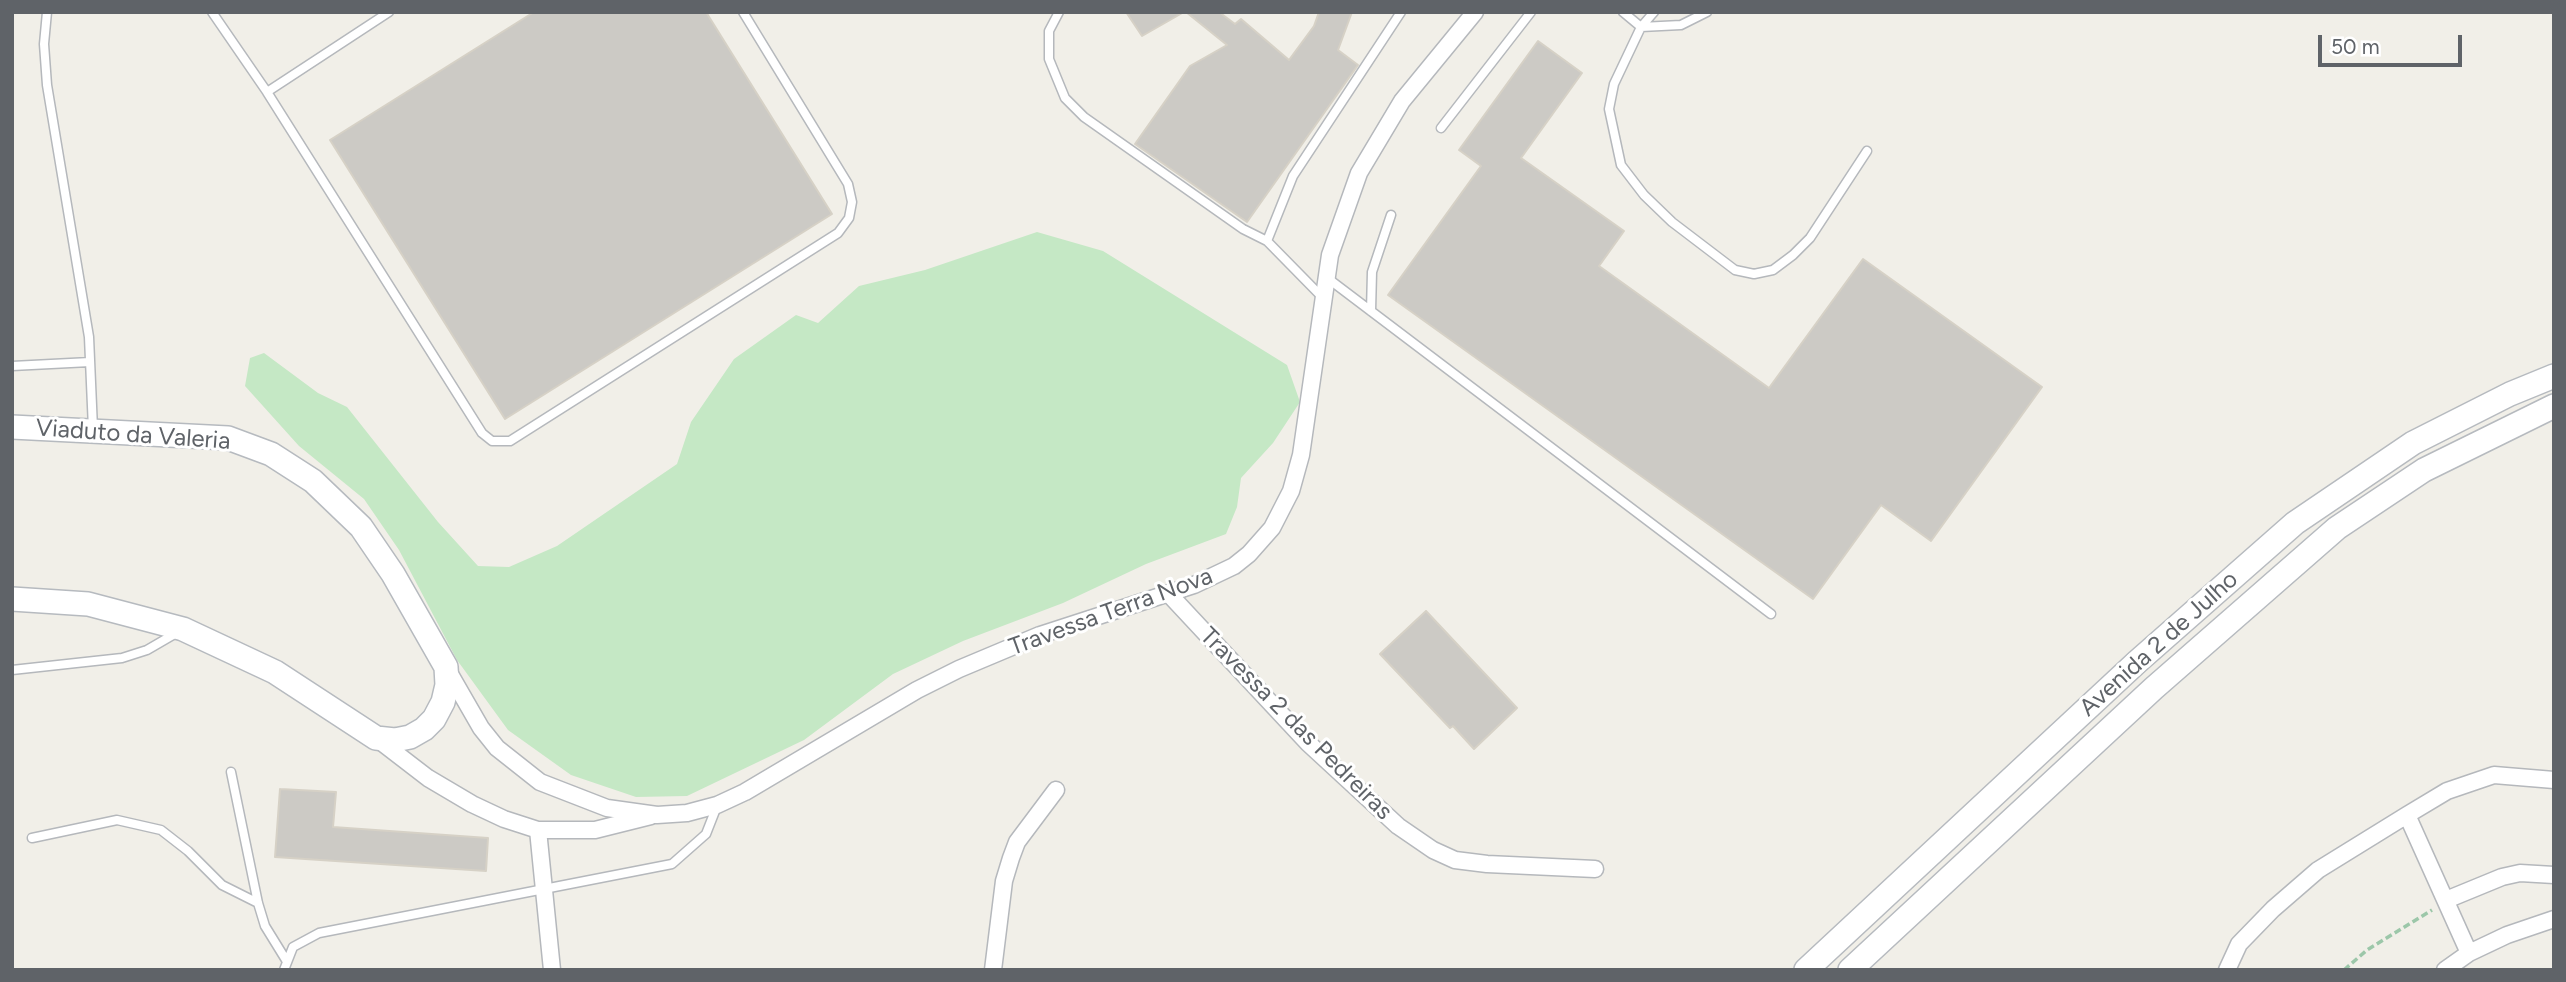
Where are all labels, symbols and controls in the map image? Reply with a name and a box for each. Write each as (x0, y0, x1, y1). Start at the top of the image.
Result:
scale bar (2321, 21, 2464, 65)
text: 50 m (2331, 34, 2380, 59)
street label: Viaduto da Valeria (35, 414, 231, 456)
street label: Travessa Terra Nova (1006, 562, 1216, 662)
street label: Avenida 2 de Julho (2074, 565, 2244, 723)
street label: Travessa 2 das Pedreiras (1194, 622, 1398, 826)

